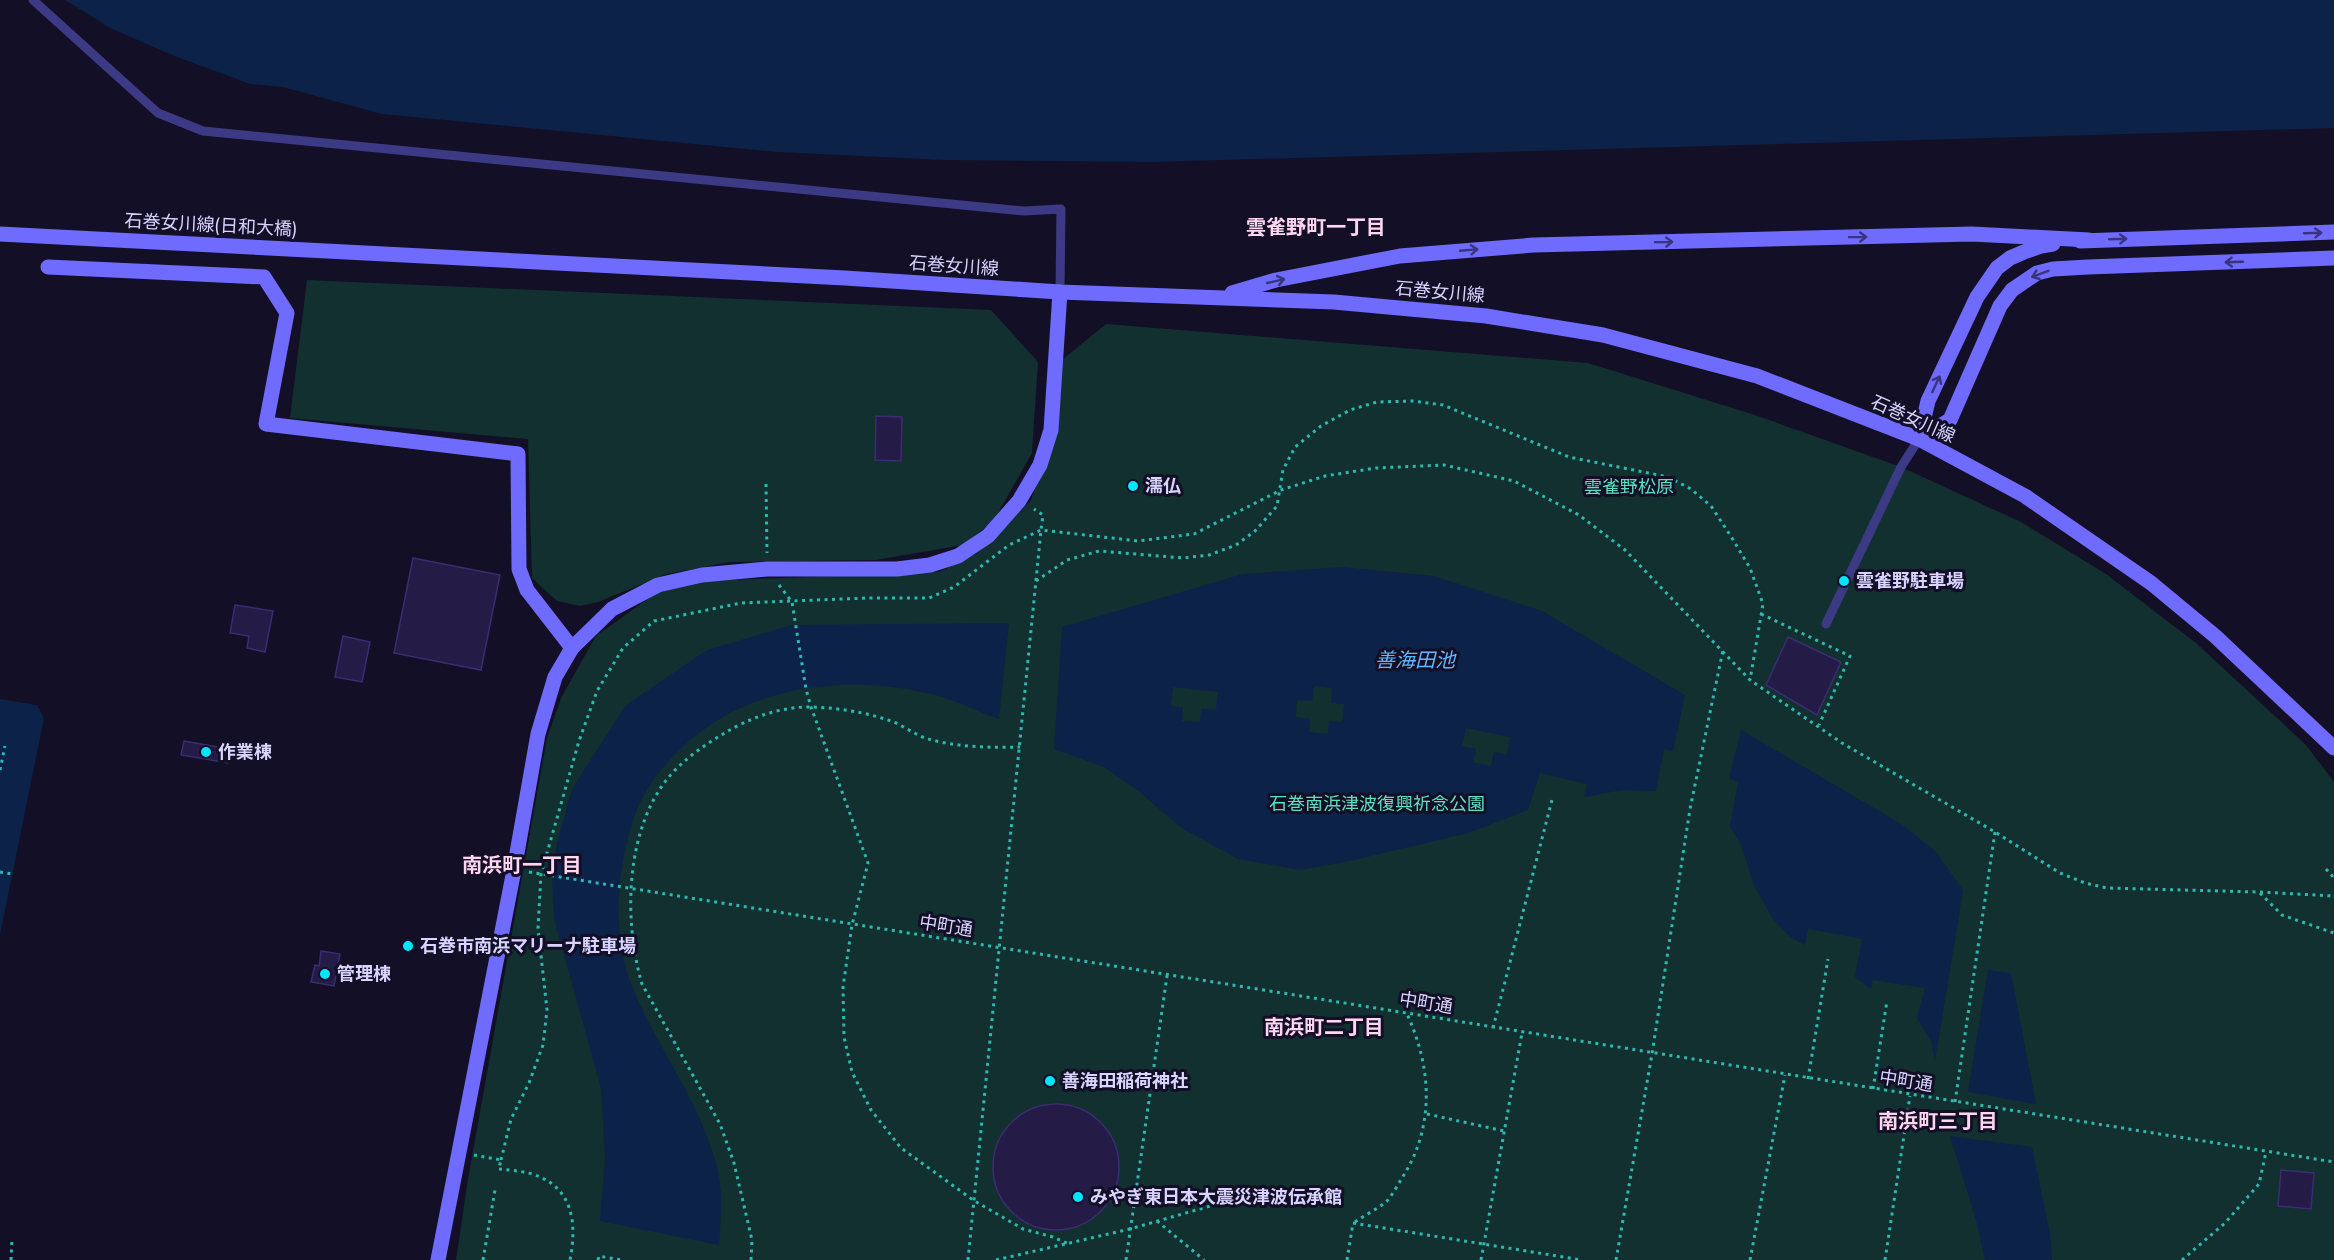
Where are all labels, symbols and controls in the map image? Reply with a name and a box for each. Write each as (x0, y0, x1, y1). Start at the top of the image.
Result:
street label: 石巻女川線(日和大橋) (124, 207, 298, 243)
district label: 雲雀野町一丁目 (1246, 213, 1386, 242)
one-way arrow (2302, 227, 2322, 238)
one-way arrow (1848, 231, 1868, 243)
one-way arrow (2107, 233, 2127, 244)
one-way arrow (1653, 236, 1673, 247)
one-way arrow (1458, 245, 1478, 256)
street label: 石巻女川線 (908, 250, 1000, 282)
one-way arrow (2224, 256, 2244, 267)
one-way arrow (2031, 269, 2049, 280)
one-way arrow (1267, 274, 1286, 286)
street label: 石巻女川線 (1394, 275, 1486, 309)
one-way arrow (1931, 375, 1943, 393)
street label: 石巻女川線 (1867, 389, 1959, 449)
place label: 濡仏 (1145, 473, 1181, 499)
park label: 雲雀野松原 (1584, 474, 1674, 500)
marker: 濡仏 (1126, 479, 1140, 493)
place label: 雲雀野駐車場 (1856, 568, 1964, 594)
marker: 雲雀野駐車場 (1837, 574, 1851, 588)
water label: 善海田池 (1375, 646, 1457, 675)
place label: 作業棟 (218, 739, 272, 765)
marker: 作業棟 (199, 745, 213, 759)
park label: 石巻南浜津波復興祈念公園 (1269, 791, 1485, 817)
district label: 南浜町一丁目 (462, 851, 582, 880)
street label: 中町通 (917, 909, 975, 943)
place label: 石巻市南浜マリーナ駐車場 (420, 933, 636, 959)
marker: 石巻市南浜マリーナ駐車場 (401, 939, 415, 953)
place label: 管理棟 (337, 961, 391, 987)
marker: 管理棟 (318, 967, 332, 981)
street label: 中町通 (1397, 986, 1455, 1020)
district label: 南浜町二丁目 (1264, 1013, 1384, 1042)
street label: 中町通 (1877, 1064, 1935, 1098)
place label: 善海田稲荷神社 (1062, 1068, 1188, 1094)
marker: 善海田稲荷神社 (1043, 1074, 1057, 1088)
district label: 南浜町三丁目 (1878, 1107, 1998, 1136)
place label: みやぎ東日本大震災津波伝承館 (1090, 1184, 1342, 1210)
marker: みやぎ東日本大震災津波伝承館 (1071, 1190, 1085, 1204)

